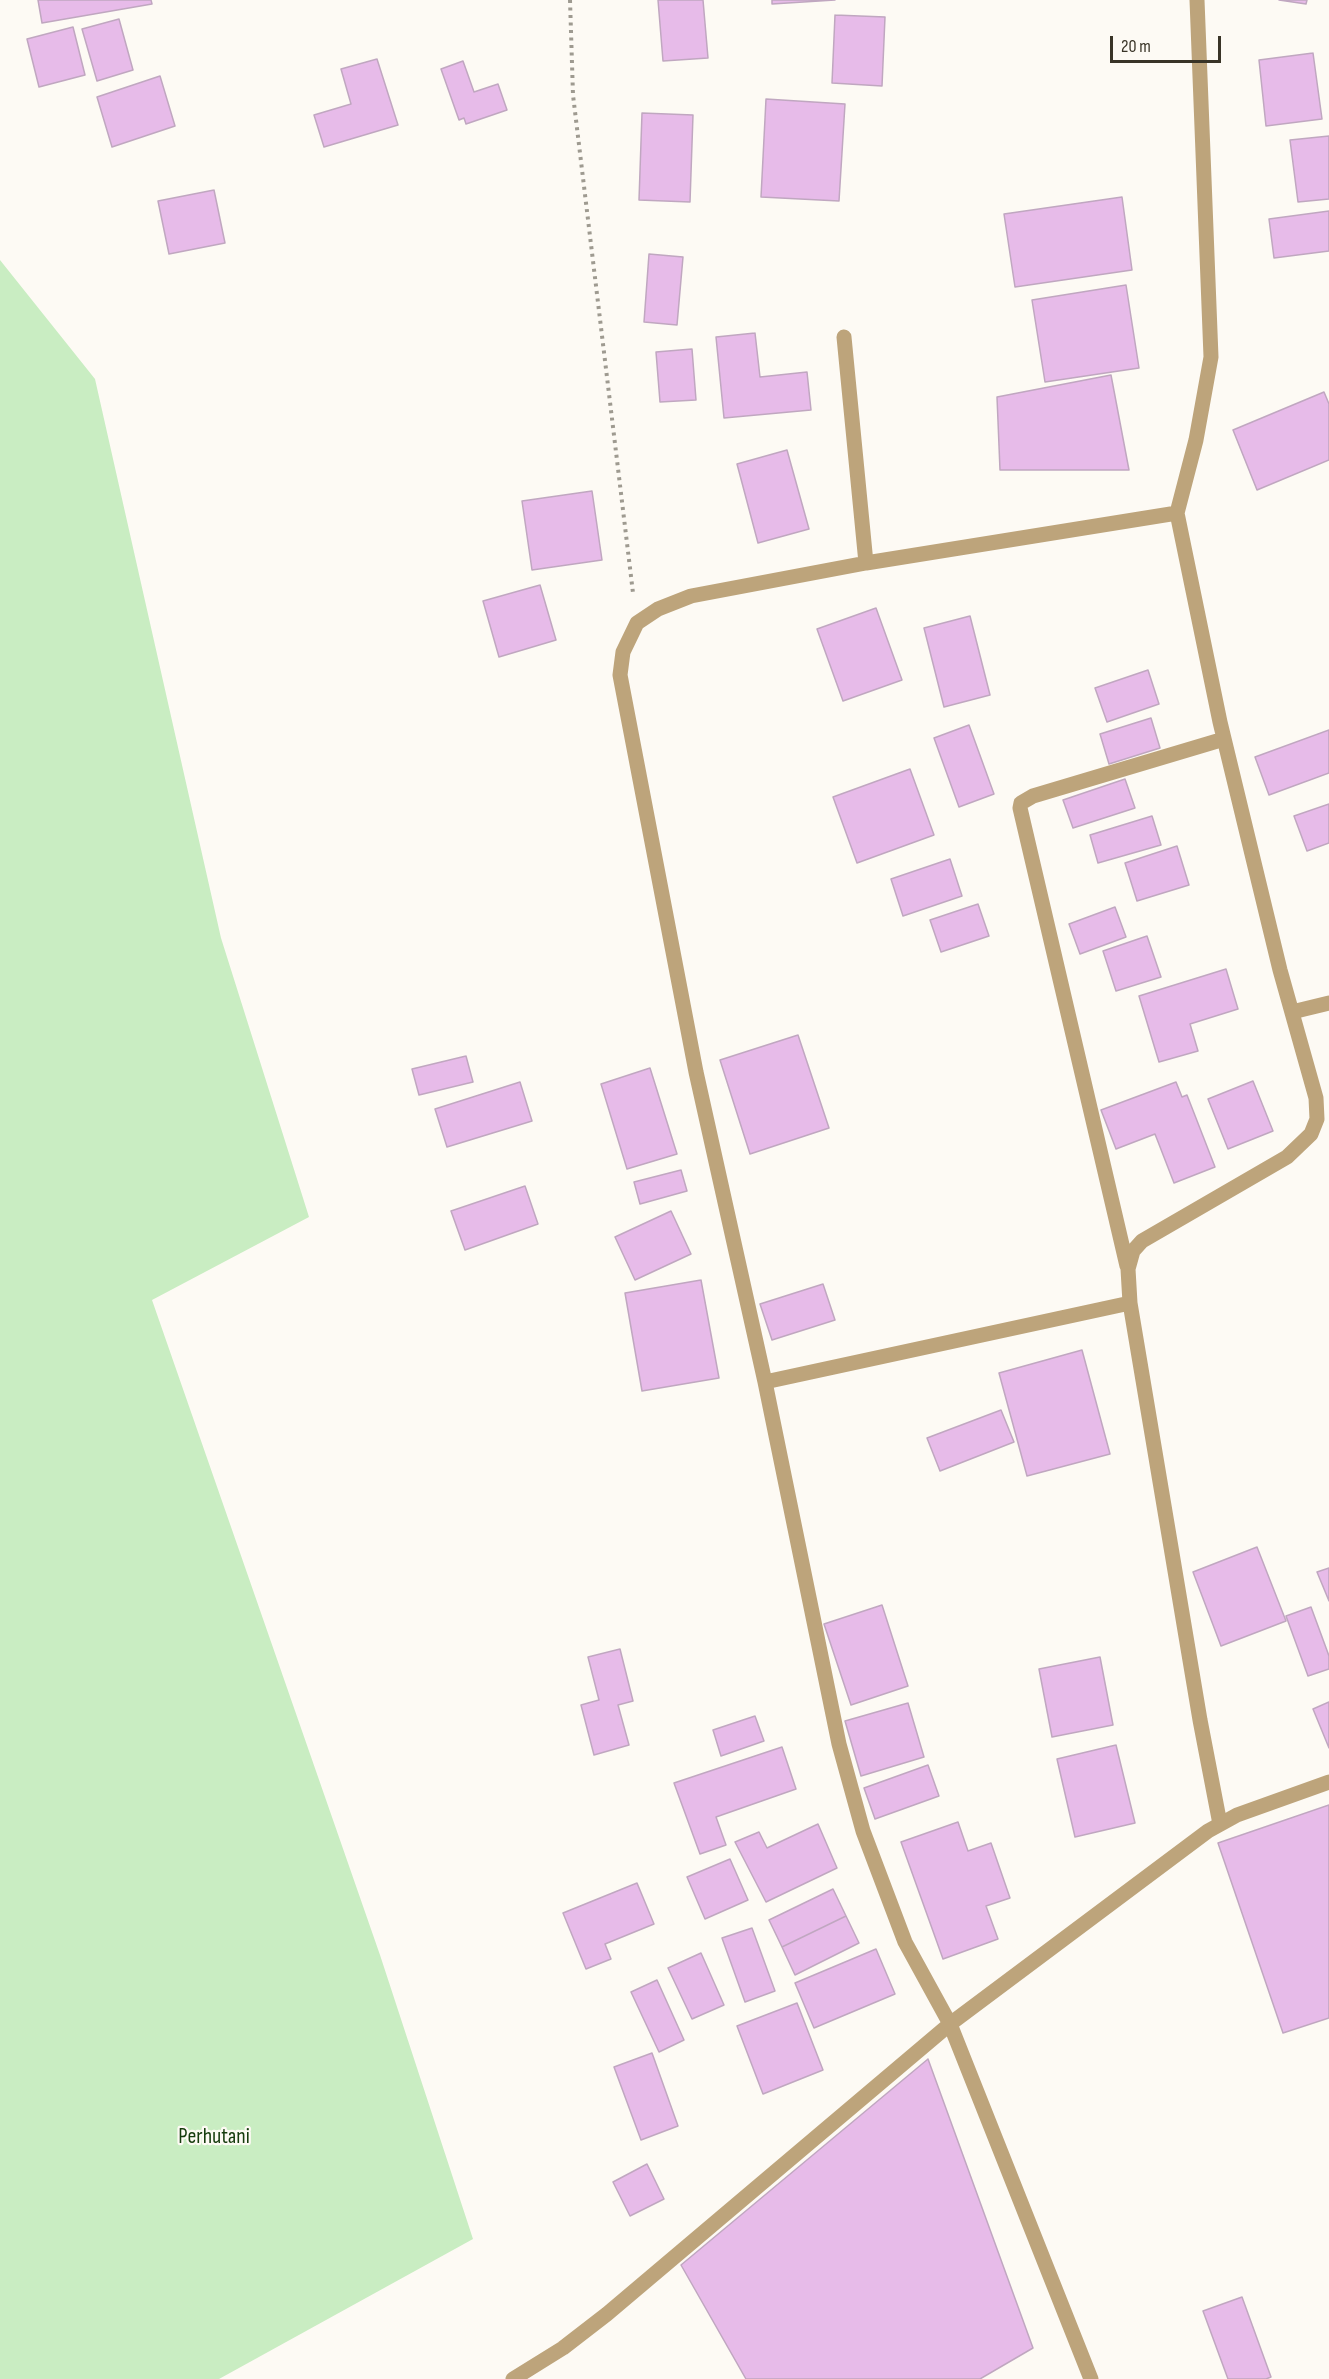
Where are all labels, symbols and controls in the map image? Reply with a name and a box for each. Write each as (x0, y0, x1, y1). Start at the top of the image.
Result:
scale bar (1113, 24, 1224, 62)
text: 20 m (1121, 36, 1151, 57)
park label: Perhutani (178, 2124, 250, 2150)

